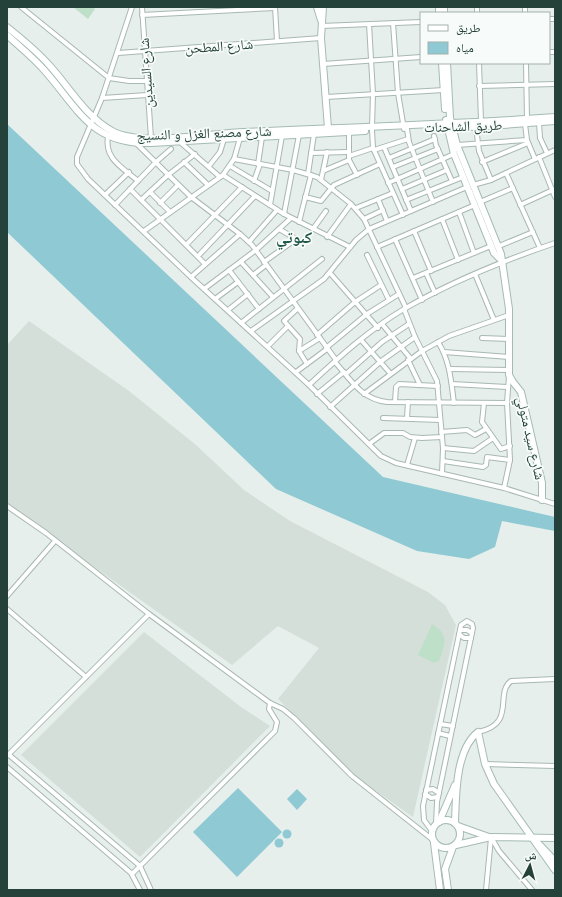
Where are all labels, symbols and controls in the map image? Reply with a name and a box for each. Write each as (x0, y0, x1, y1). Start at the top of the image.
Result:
legend (420, 12, 550, 64)
text: طريق (456, 21, 481, 35)
street label: شارع المطحن (184, 36, 254, 58)
street label: شارع السيدين (136, 37, 158, 109)
text: مياه (456, 41, 474, 55)
street label: طريق الشاحنات (423, 117, 503, 137)
street label: شارع مصنع الغزل و النسيج (136, 123, 272, 145)
district label: كبوتي (276, 228, 312, 250)
street label: شارع سيد متولي (510, 395, 548, 482)
north arrow (510, 845, 550, 885)
text: ش (524, 848, 538, 864)

